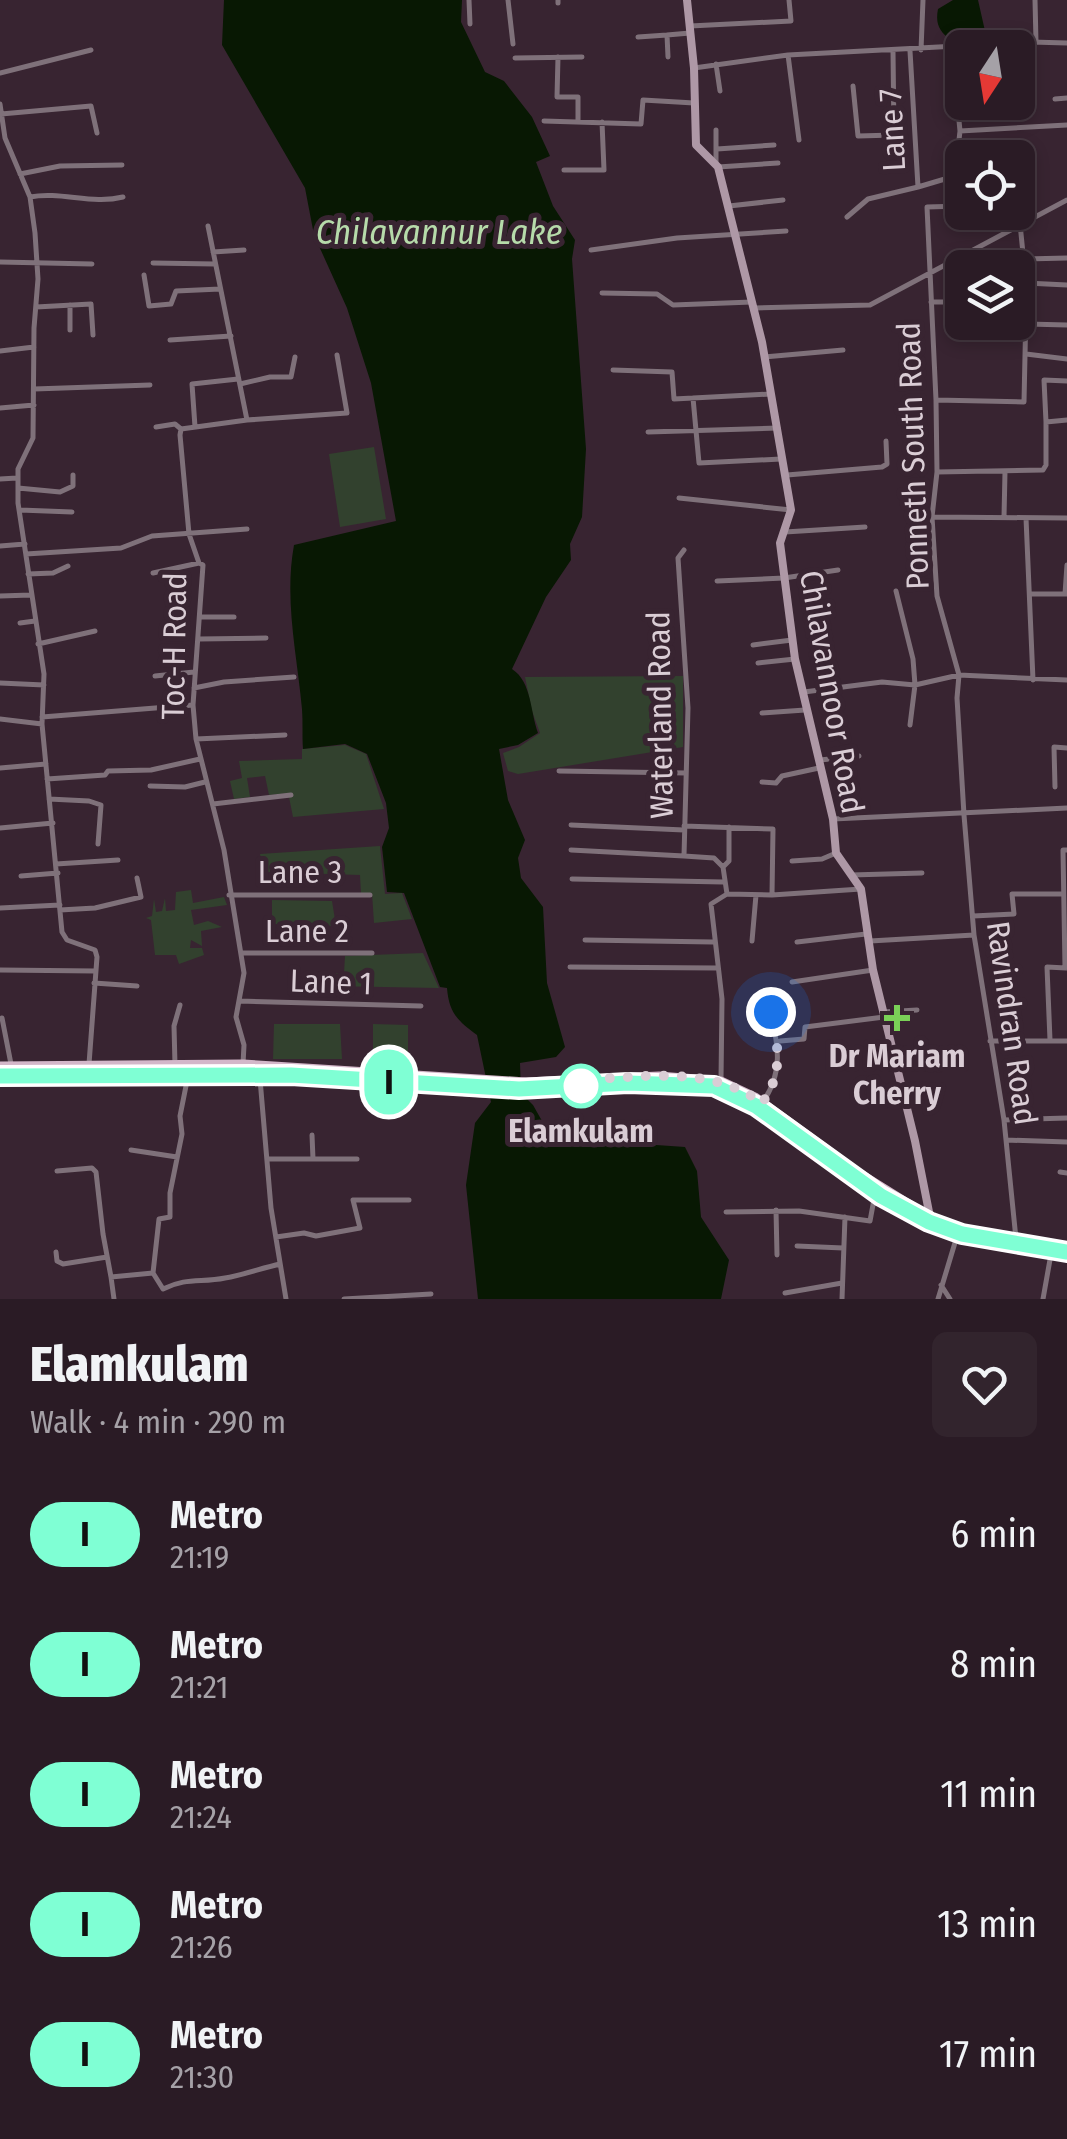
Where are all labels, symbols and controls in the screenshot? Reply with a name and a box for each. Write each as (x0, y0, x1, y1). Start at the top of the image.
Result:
north arrow (945, 30, 1035, 120)
map controls (945, 30, 1035, 340)
street label: Lane 7 (871, 88, 913, 172)
button: locate (945, 140, 1035, 230)
water label: Chilavannur Lake (316, 211, 562, 253)
button: layers (945, 250, 1035, 340)
street label: Ponneth South Road (889, 322, 937, 590)
street label: Chilavannoor Road (792, 567, 872, 817)
street label: Toc-H Road (154, 572, 194, 720)
street label: Waterland Road (639, 611, 681, 819)
street label: Lane 3 (258, 853, 342, 891)
street label: Lane 2 (265, 912, 349, 950)
street label: Ravindran Road (979, 919, 1045, 1127)
street label: Lane 1 (289, 962, 373, 1002)
your location (746, 987, 796, 1037)
marker: Dr Mariam Cherry (884, 1005, 910, 1031)
place label: Dr Mariam Cherry (829, 1037, 965, 1112)
line badge: I (356, 1050, 422, 1114)
text: I (384, 1061, 394, 1103)
marker: Elamkulam (560, 1065, 602, 1107)
place label: Elamkulam (508, 1112, 654, 1150)
button: heart (932, 1332, 1037, 1437)
text: Elamkulam (30, 1336, 249, 1394)
text: Walk · 4 min · 290 m (30, 1403, 286, 1441)
text: Metro (170, 1492, 263, 1538)
text: 6 min (950, 1511, 1037, 1557)
text: I (80, 1513, 90, 1555)
text: 21:19 (170, 1538, 229, 1576)
text: Metro (170, 1622, 263, 1668)
text: 8 min (950, 1641, 1037, 1687)
text: I (80, 1643, 90, 1685)
text: 21:21 (170, 1668, 229, 1706)
text: Metro (170, 1752, 263, 1798)
text: 11 min (940, 1771, 1037, 1817)
text: I (80, 1773, 90, 1815)
text: 21:24 (170, 1798, 232, 1836)
text: Metro (170, 1882, 263, 1928)
text: 13 min (937, 1901, 1037, 1947)
text: I (80, 1903, 90, 1945)
text: 21:26 (170, 1928, 233, 1966)
text: Metro (170, 2012, 263, 2058)
text: 17 min (939, 2031, 1037, 2077)
text: I (80, 2033, 90, 2075)
text: 21:30 (170, 2058, 234, 2096)

